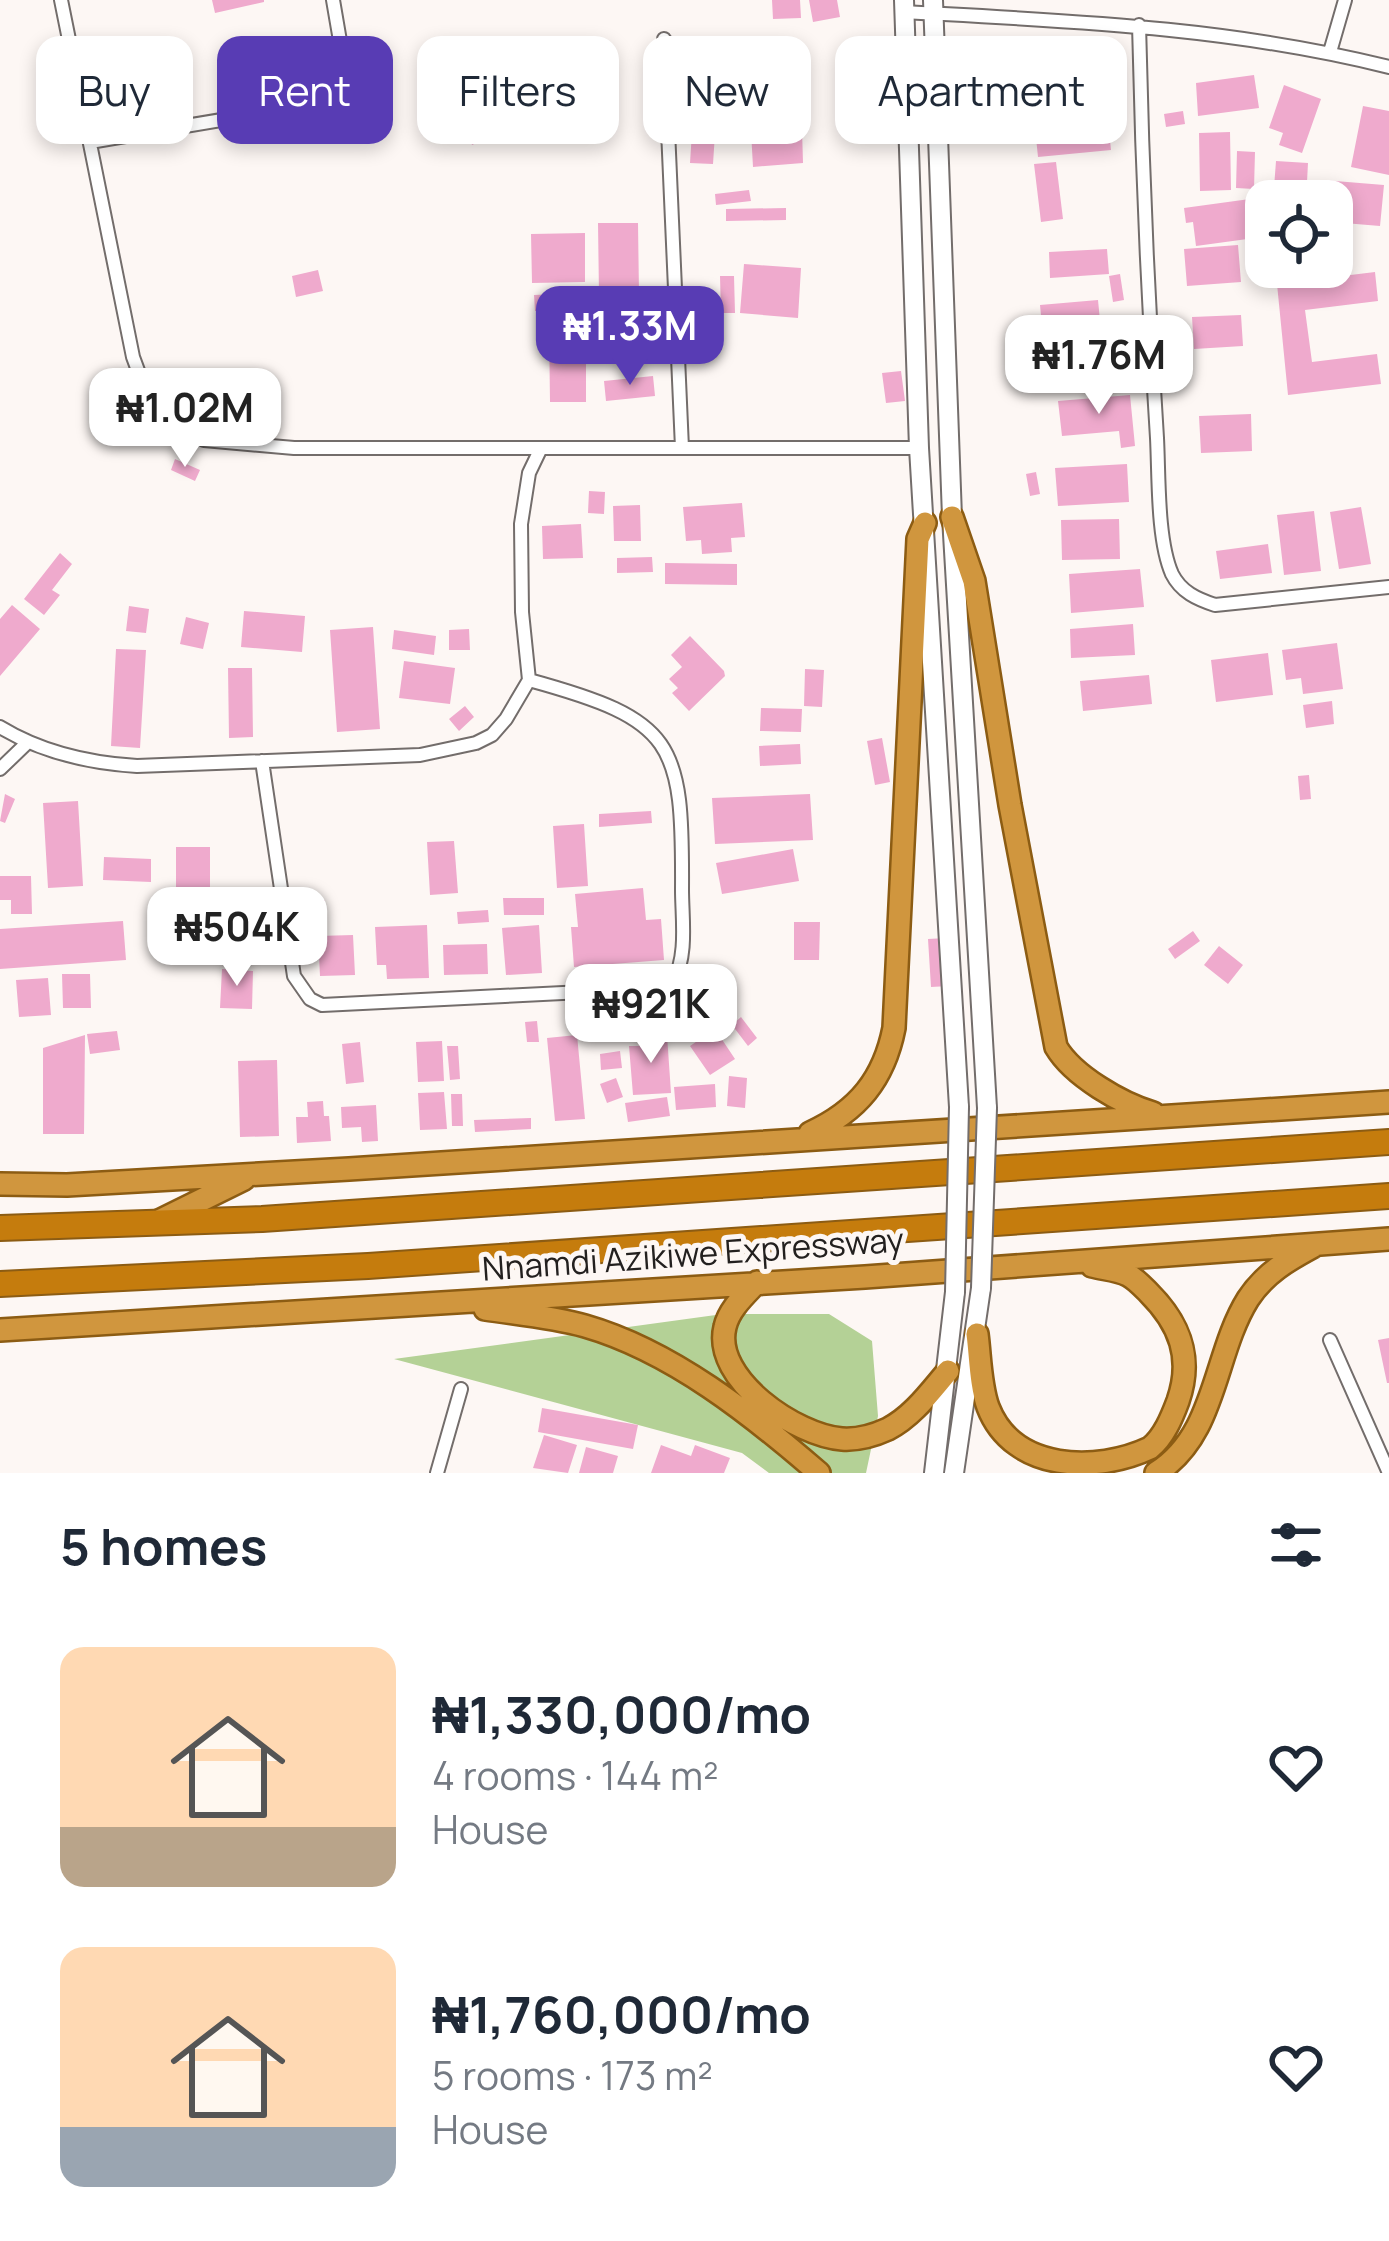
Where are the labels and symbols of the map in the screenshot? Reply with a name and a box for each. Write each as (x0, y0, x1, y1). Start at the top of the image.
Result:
pin: ₦1.33M (532, 286, 728, 388)
pin: ₦1.76M (1001, 315, 1197, 417)
pin: ₦1.02M (87, 368, 283, 470)
pin: ₦504K (153, 887, 321, 989)
pin: ₦921K (567, 964, 735, 1066)
street label: Nnamdi Azikiwe Expressway (481, 1216, 905, 1291)

